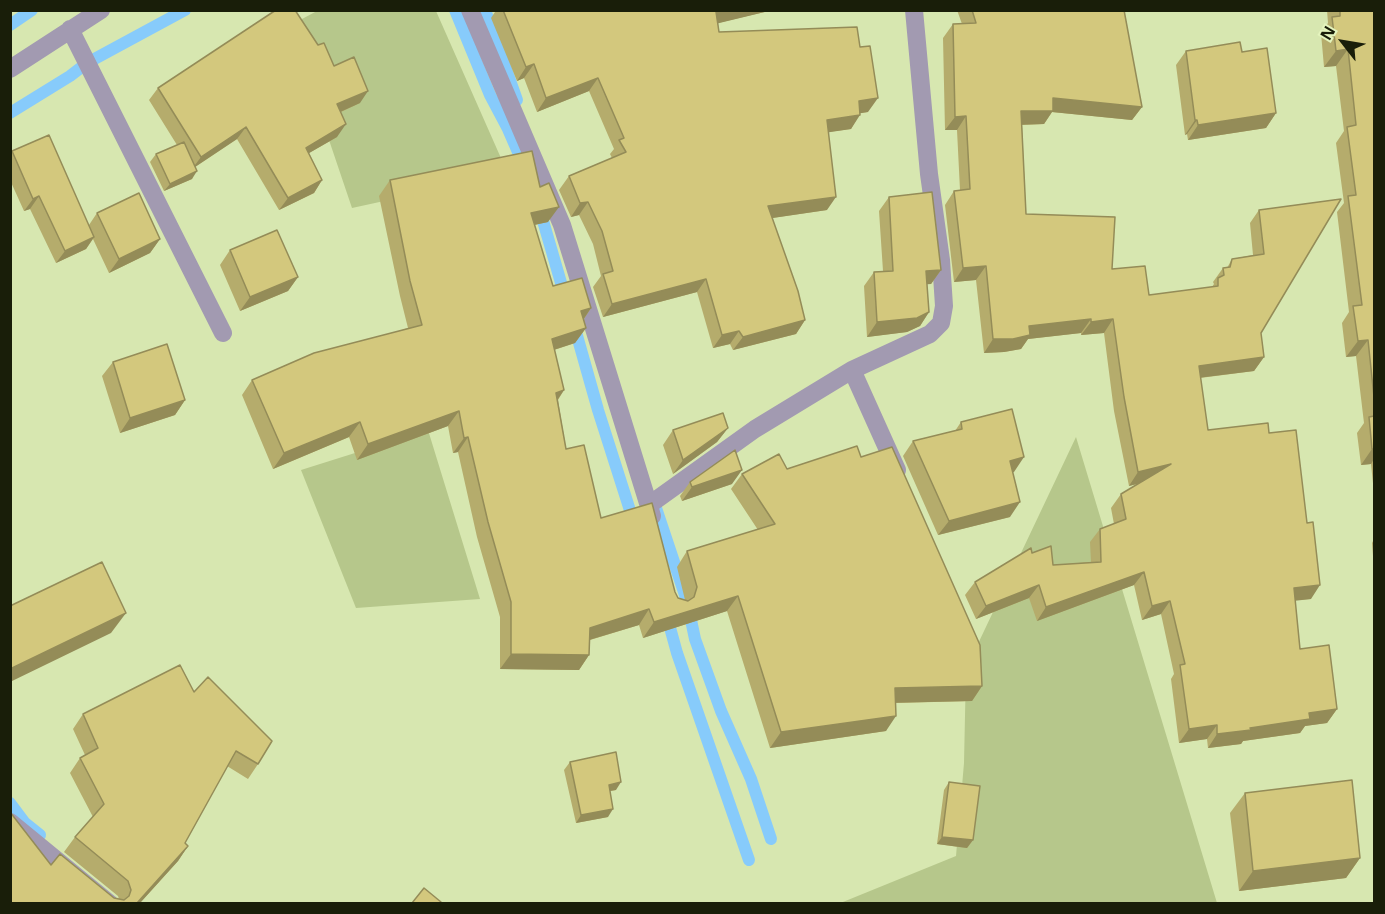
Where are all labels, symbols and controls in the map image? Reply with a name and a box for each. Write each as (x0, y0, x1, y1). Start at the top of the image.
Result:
north arrow (1313, 12, 1373, 72)
text: N (1315, 21, 1340, 44)

